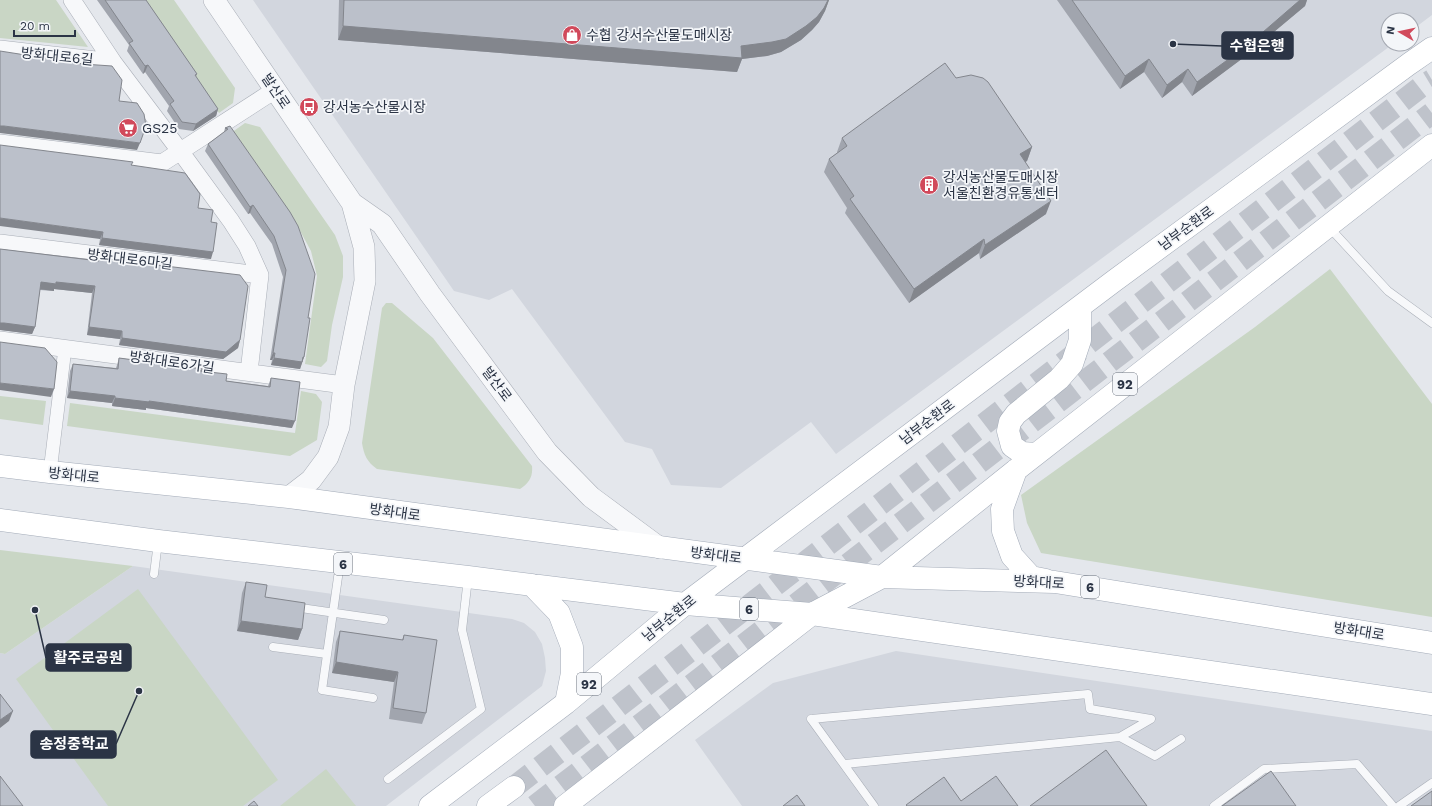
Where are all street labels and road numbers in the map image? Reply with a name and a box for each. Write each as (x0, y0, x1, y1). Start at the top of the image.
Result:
street label: 방화대로6길 (20, 44, 94, 68)
street label: 발산로 (259, 71, 294, 112)
street label: 남부순환로 (1155, 203, 1217, 253)
street label: 방화대로6마길 (86, 246, 174, 272)
street label: 방화대로6가길 (128, 348, 216, 376)
street label: 발산로 (479, 364, 515, 404)
road number: 92 (1113, 373, 1137, 395)
street label: 남부순환로 (896, 396, 958, 448)
street label: 방화대로 (48, 464, 101, 486)
street label: 방화대로 (368, 500, 422, 524)
street label: 방화대로 (689, 544, 743, 566)
road number: 6 (334, 553, 352, 575)
street label: 방화대로 (1013, 573, 1065, 591)
road number: 6 (1081, 576, 1099, 598)
street label: 남부순환로 (639, 591, 699, 644)
road number: 6 (740, 598, 758, 620)
street label: 방화대로 (1332, 619, 1386, 643)
road number: 92 (577, 673, 601, 695)

